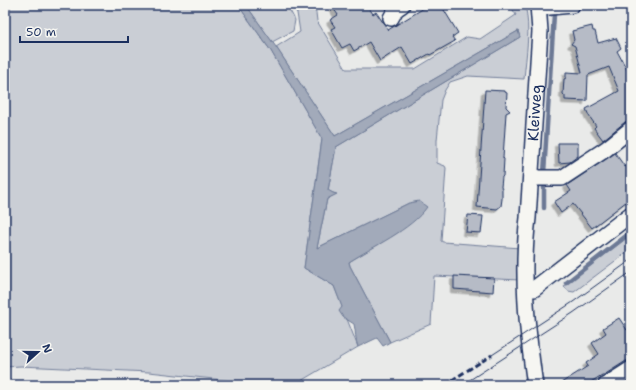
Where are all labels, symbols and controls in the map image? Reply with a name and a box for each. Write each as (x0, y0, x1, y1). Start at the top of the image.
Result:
scale bar (20, 18, 128, 44)
text: 50 m (26, 24, 56, 40)
street label: Kleiweg (523, 84, 547, 142)
north arrow (18, 332, 58, 372)
text: N (38, 342, 56, 356)

